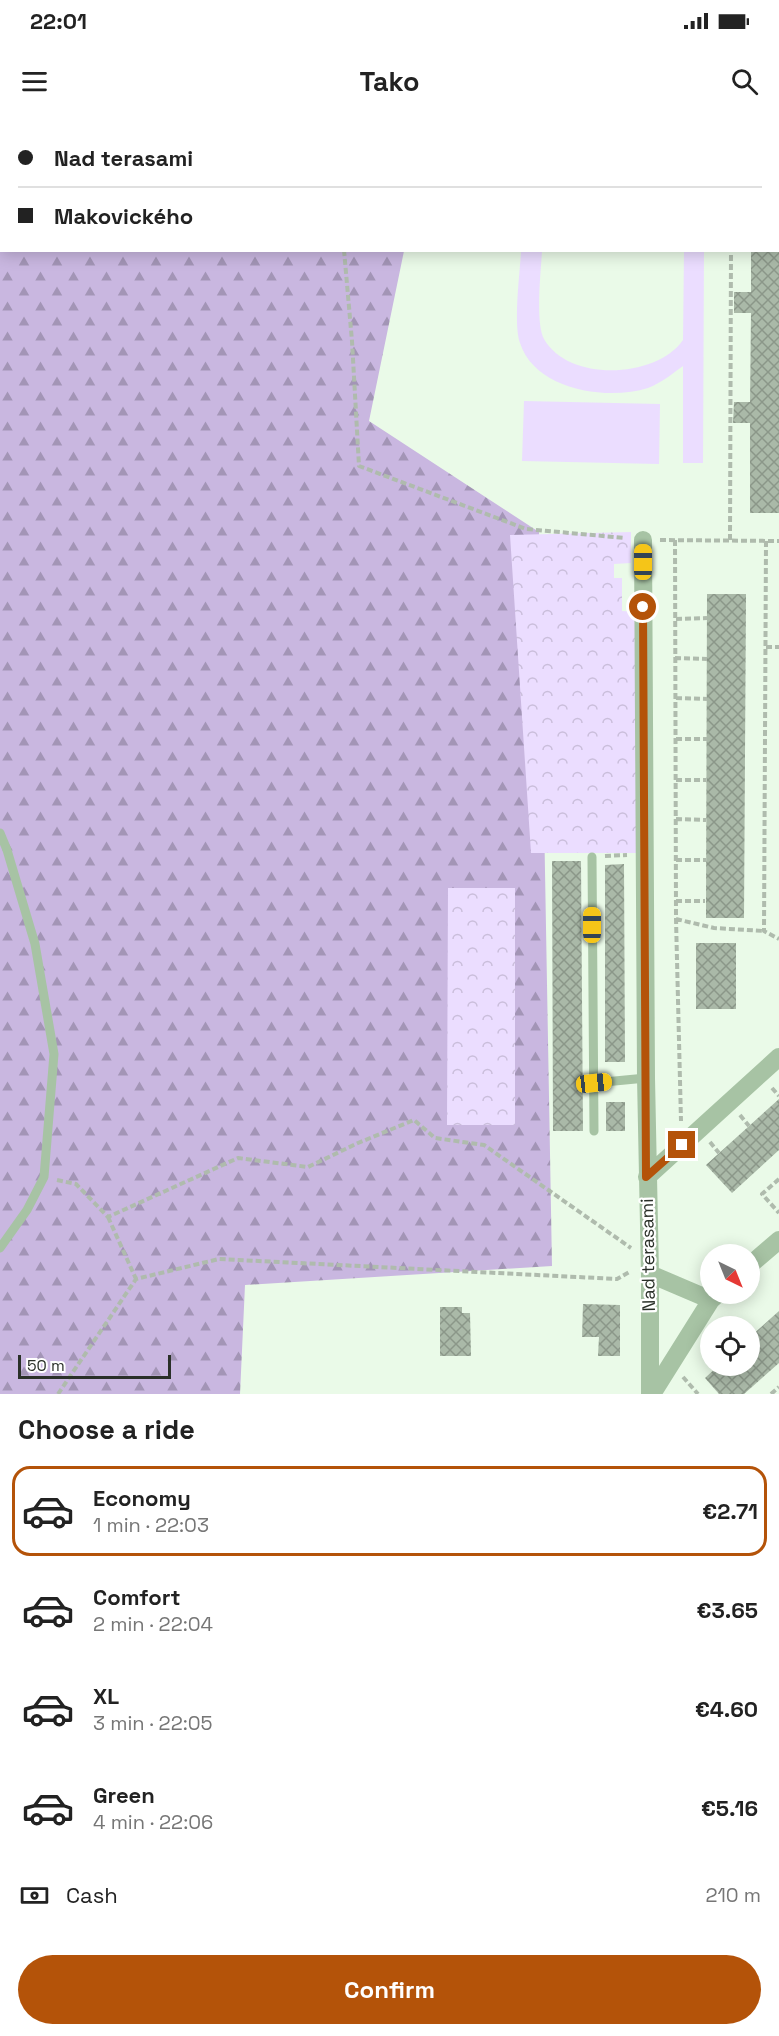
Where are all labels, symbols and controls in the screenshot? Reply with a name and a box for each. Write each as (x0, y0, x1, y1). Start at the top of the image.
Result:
text: 22:01 (30, 7, 87, 35)
text: Tako (359, 64, 420, 99)
icon: menu (18, 65, 51, 98)
icon: search (728, 65, 761, 98)
text: Nad terasami (54, 144, 193, 172)
text: Makovického (54, 202, 193, 230)
car (634, 544, 652, 580)
route start (629, 593, 656, 620)
car (583, 907, 601, 943)
car (575, 1072, 613, 1094)
route end (668, 1131, 695, 1158)
street label: Nad terasami (635, 1198, 660, 1312)
north arrow (700, 1244, 760, 1304)
map controls (700, 1244, 760, 1376)
button: locate (700, 1316, 760, 1376)
scale bar (18, 1352, 171, 1380)
text: 50 m (27, 1355, 65, 1376)
text: Choose a ride (18, 1412, 195, 1447)
icon: car (21, 1484, 75, 1538)
text: Economy (93, 1484, 191, 1512)
text: €2.71 (702, 1497, 758, 1525)
text: 1 min · 22:03 (93, 1512, 209, 1538)
icon: car (21, 1583, 75, 1637)
text: Comfort (93, 1583, 181, 1611)
text: €3.65 (697, 1596, 758, 1624)
text: 2 min · 22:04 (93, 1611, 213, 1637)
icon: car (21, 1682, 75, 1736)
text: XL (93, 1682, 119, 1710)
text: €4.60 (695, 1695, 758, 1723)
text: 3 min · 22:05 (93, 1710, 213, 1736)
icon: car (21, 1781, 75, 1835)
text: Green (93, 1781, 155, 1809)
text: €5.16 (701, 1794, 758, 1822)
text: 4 min · 22:06 (93, 1809, 213, 1835)
icon: cash (18, 1879, 51, 1912)
text: Cash (66, 1881, 118, 1909)
text: 210 m (705, 1882, 761, 1908)
button: Confirm (18, 1955, 761, 2024)

